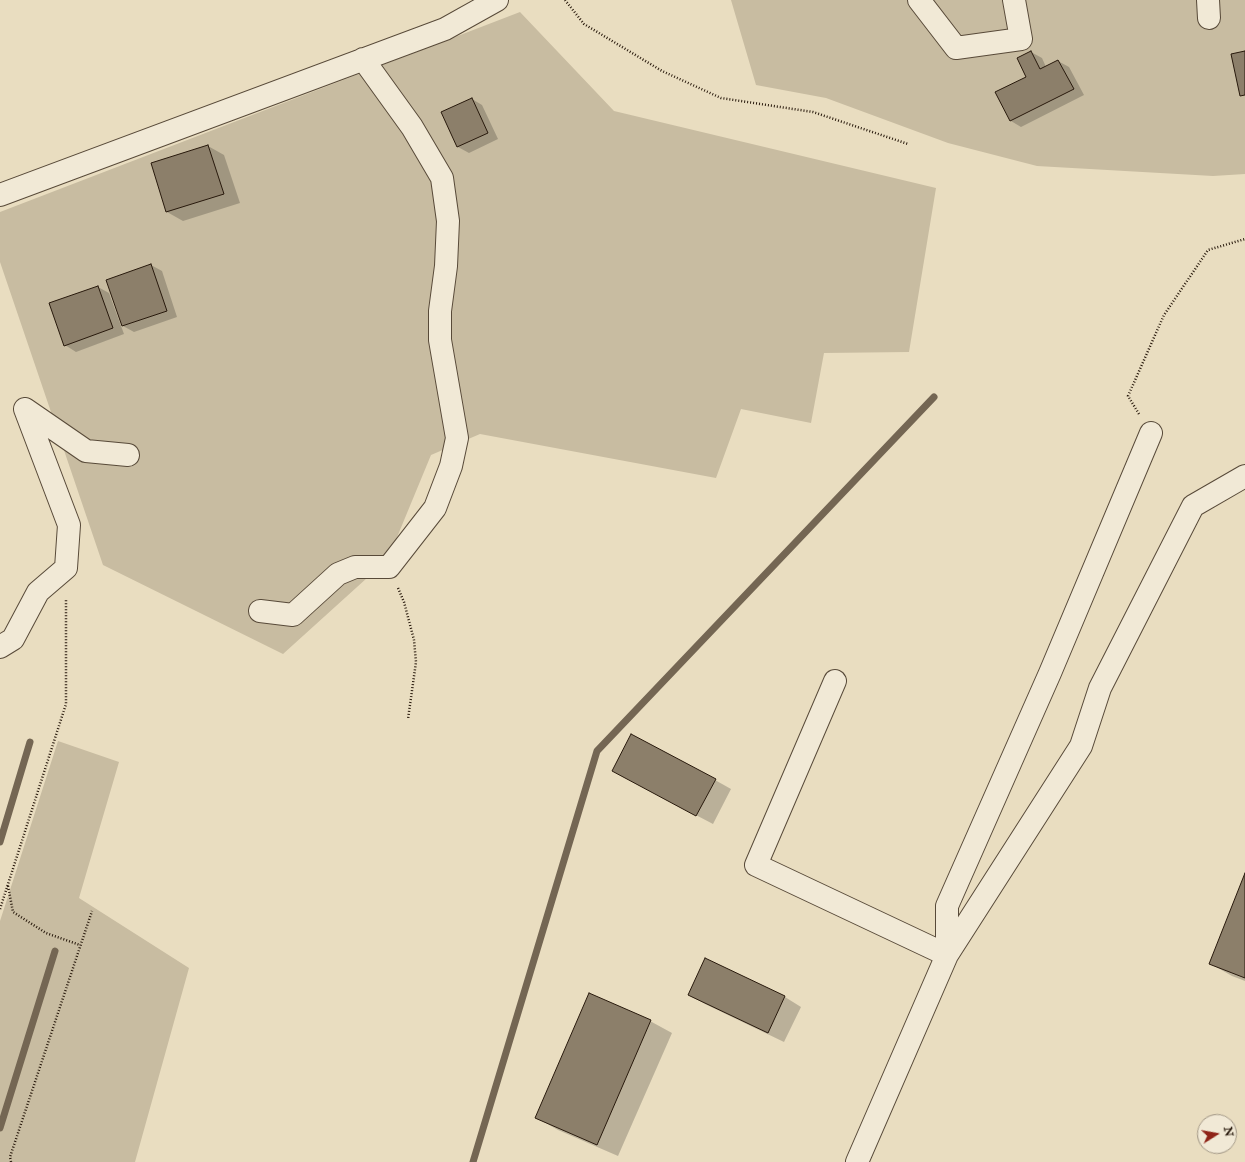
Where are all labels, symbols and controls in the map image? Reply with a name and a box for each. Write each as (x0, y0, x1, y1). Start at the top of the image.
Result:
north arrow (1197, 1114, 1237, 1154)
text: N (1221, 1126, 1236, 1138)

